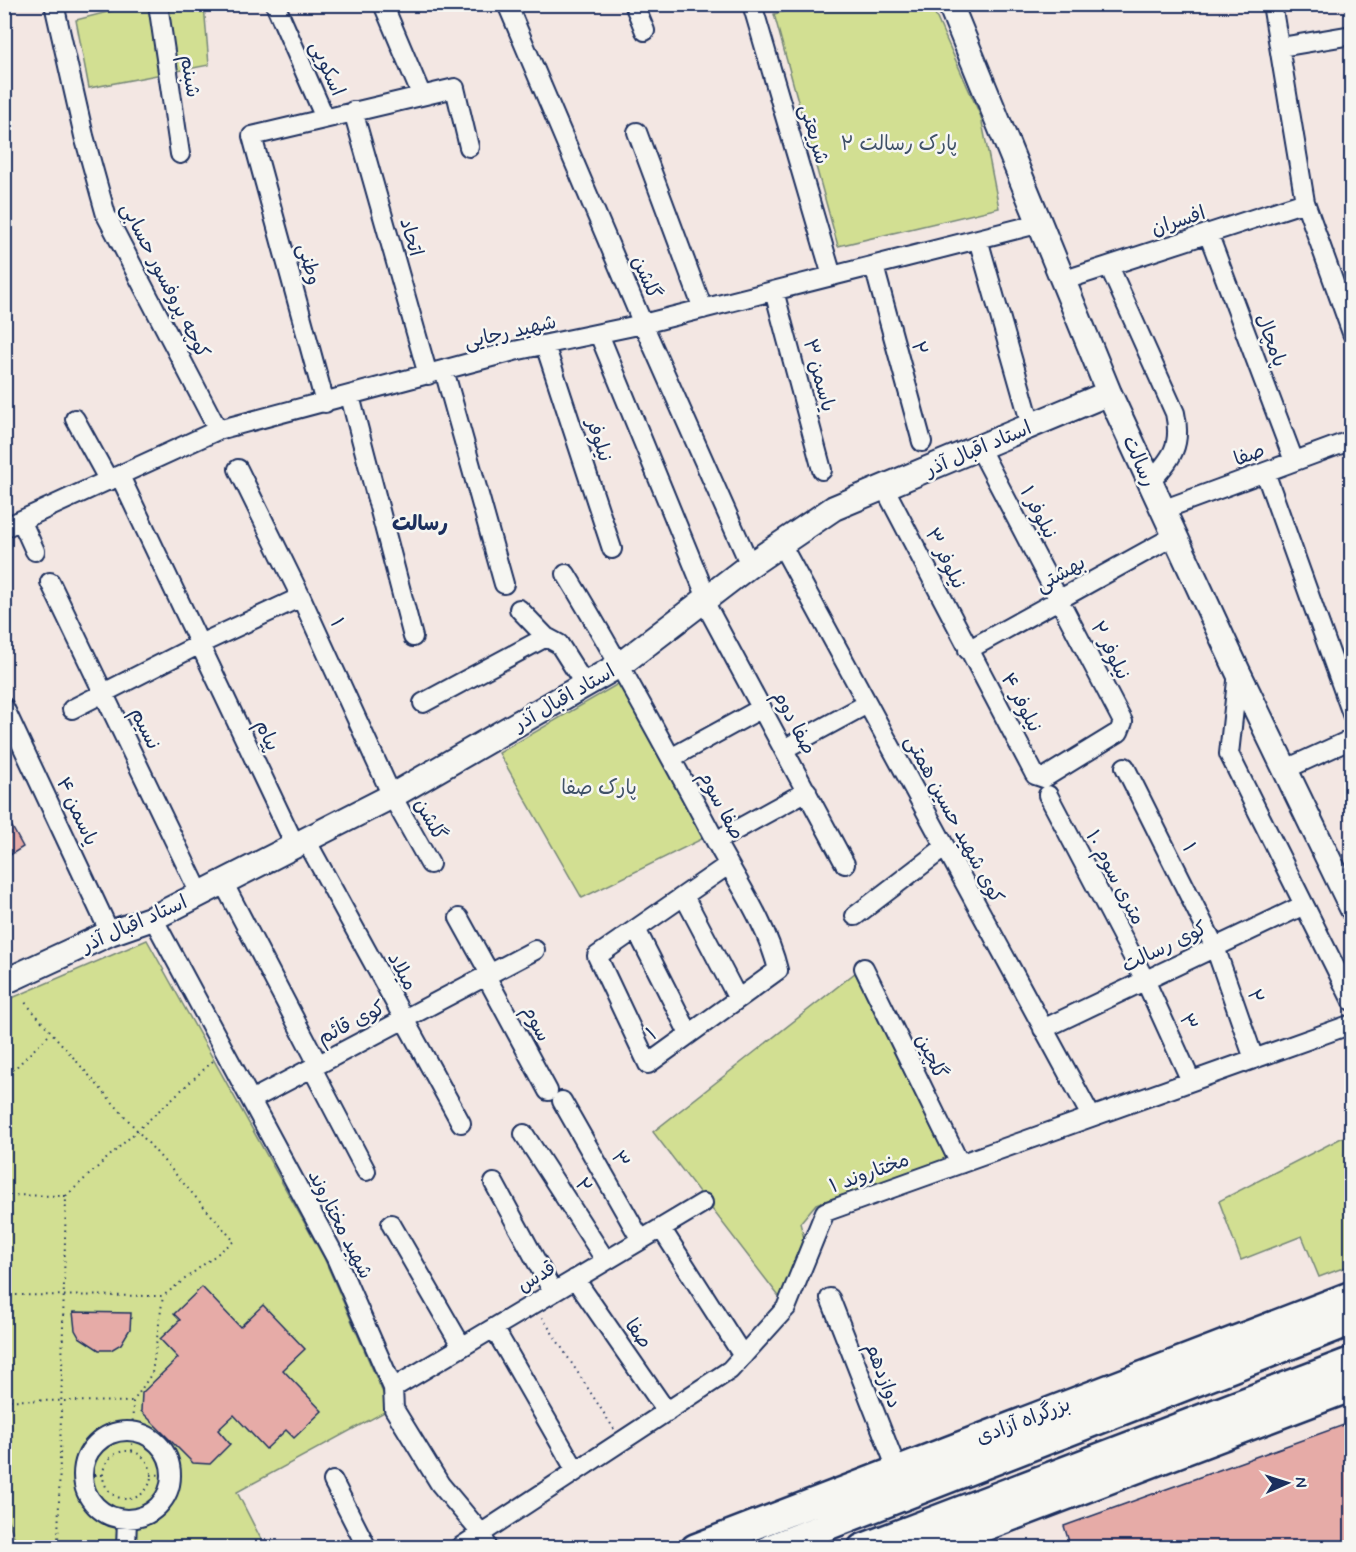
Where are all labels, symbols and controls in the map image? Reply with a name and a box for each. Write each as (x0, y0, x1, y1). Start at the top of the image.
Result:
street label: اسکویی (303, 37, 351, 101)
street label: شبنم (173, 53, 206, 99)
street label: شریعتی (792, 101, 835, 168)
park label: پارک رسالت ۲ (841, 131, 957, 158)
street label: کوچه پروفسور حسابی (114, 198, 216, 363)
street label: افسران (1148, 200, 1209, 243)
street label: اتحاد (392, 215, 429, 260)
street label: وطنی (290, 241, 327, 288)
street label: گلشن (624, 252, 667, 303)
street label: شهید رجایی (462, 309, 559, 356)
street label: پامچال (1248, 310, 1293, 371)
street label: یاسمن ۳ (796, 336, 841, 415)
street label: ۲ (904, 338, 933, 358)
street label: نیلوفر (578, 414, 618, 465)
street label: استاد اقبال آذر (920, 415, 1036, 485)
street label: رسالت (1115, 432, 1162, 492)
street label: صفا (1230, 437, 1269, 473)
street label: نیلوفر ۱ (1013, 482, 1063, 544)
district label: رسالت (392, 510, 448, 538)
street label: نیلوفر ۳ (918, 524, 971, 594)
street label: بهشتی (1031, 549, 1091, 599)
street label: ۱ (323, 614, 350, 632)
street label: نیلوفر ۲ (1083, 617, 1136, 685)
street label: استاد اقبال آذر (507, 658, 620, 739)
street label: نیلوفر ۴ (994, 668, 1048, 737)
street label: صفا دوم (765, 686, 822, 760)
street label: نسیم (123, 703, 166, 754)
street label: پیام (248, 716, 286, 756)
street label: کوی شهید حسین همتی (898, 731, 1010, 909)
street label: صفا سوم (690, 766, 750, 845)
street label: یاسمن ۴ (49, 773, 104, 850)
park label: پارک صفا (561, 775, 637, 802)
street label: گلشن (407, 794, 452, 846)
street label: ۱۰ متری سوم (1078, 826, 1151, 930)
street label: ۱ (1175, 838, 1202, 857)
street label: استاد اقبال آذر (76, 889, 192, 960)
street label: کوی رسالت (1117, 915, 1212, 980)
street label: میلاد (380, 948, 423, 996)
street label: ۲ (1240, 986, 1270, 1007)
street label: کوی قائم (313, 995, 390, 1052)
street label: سوم (514, 1001, 557, 1047)
street label: ۳ (1172, 1010, 1203, 1036)
street label: ۱ (641, 1021, 663, 1047)
street label: گلچین (908, 1029, 953, 1084)
street label: ۳ (604, 1146, 635, 1174)
street label: مختاروند ۱ (826, 1146, 913, 1200)
street label: شهید مختاروند (301, 1165, 379, 1284)
street label: ۲ (568, 1173, 598, 1199)
street label: قدس (512, 1255, 561, 1299)
street label: صفا (618, 1313, 658, 1354)
street label: دوازدهم (857, 1339, 907, 1413)
street label: بزرگراه آزادی (973, 1391, 1075, 1452)
north arrow (1257, 1453, 1317, 1513)
text: N (1290, 1476, 1311, 1488)

